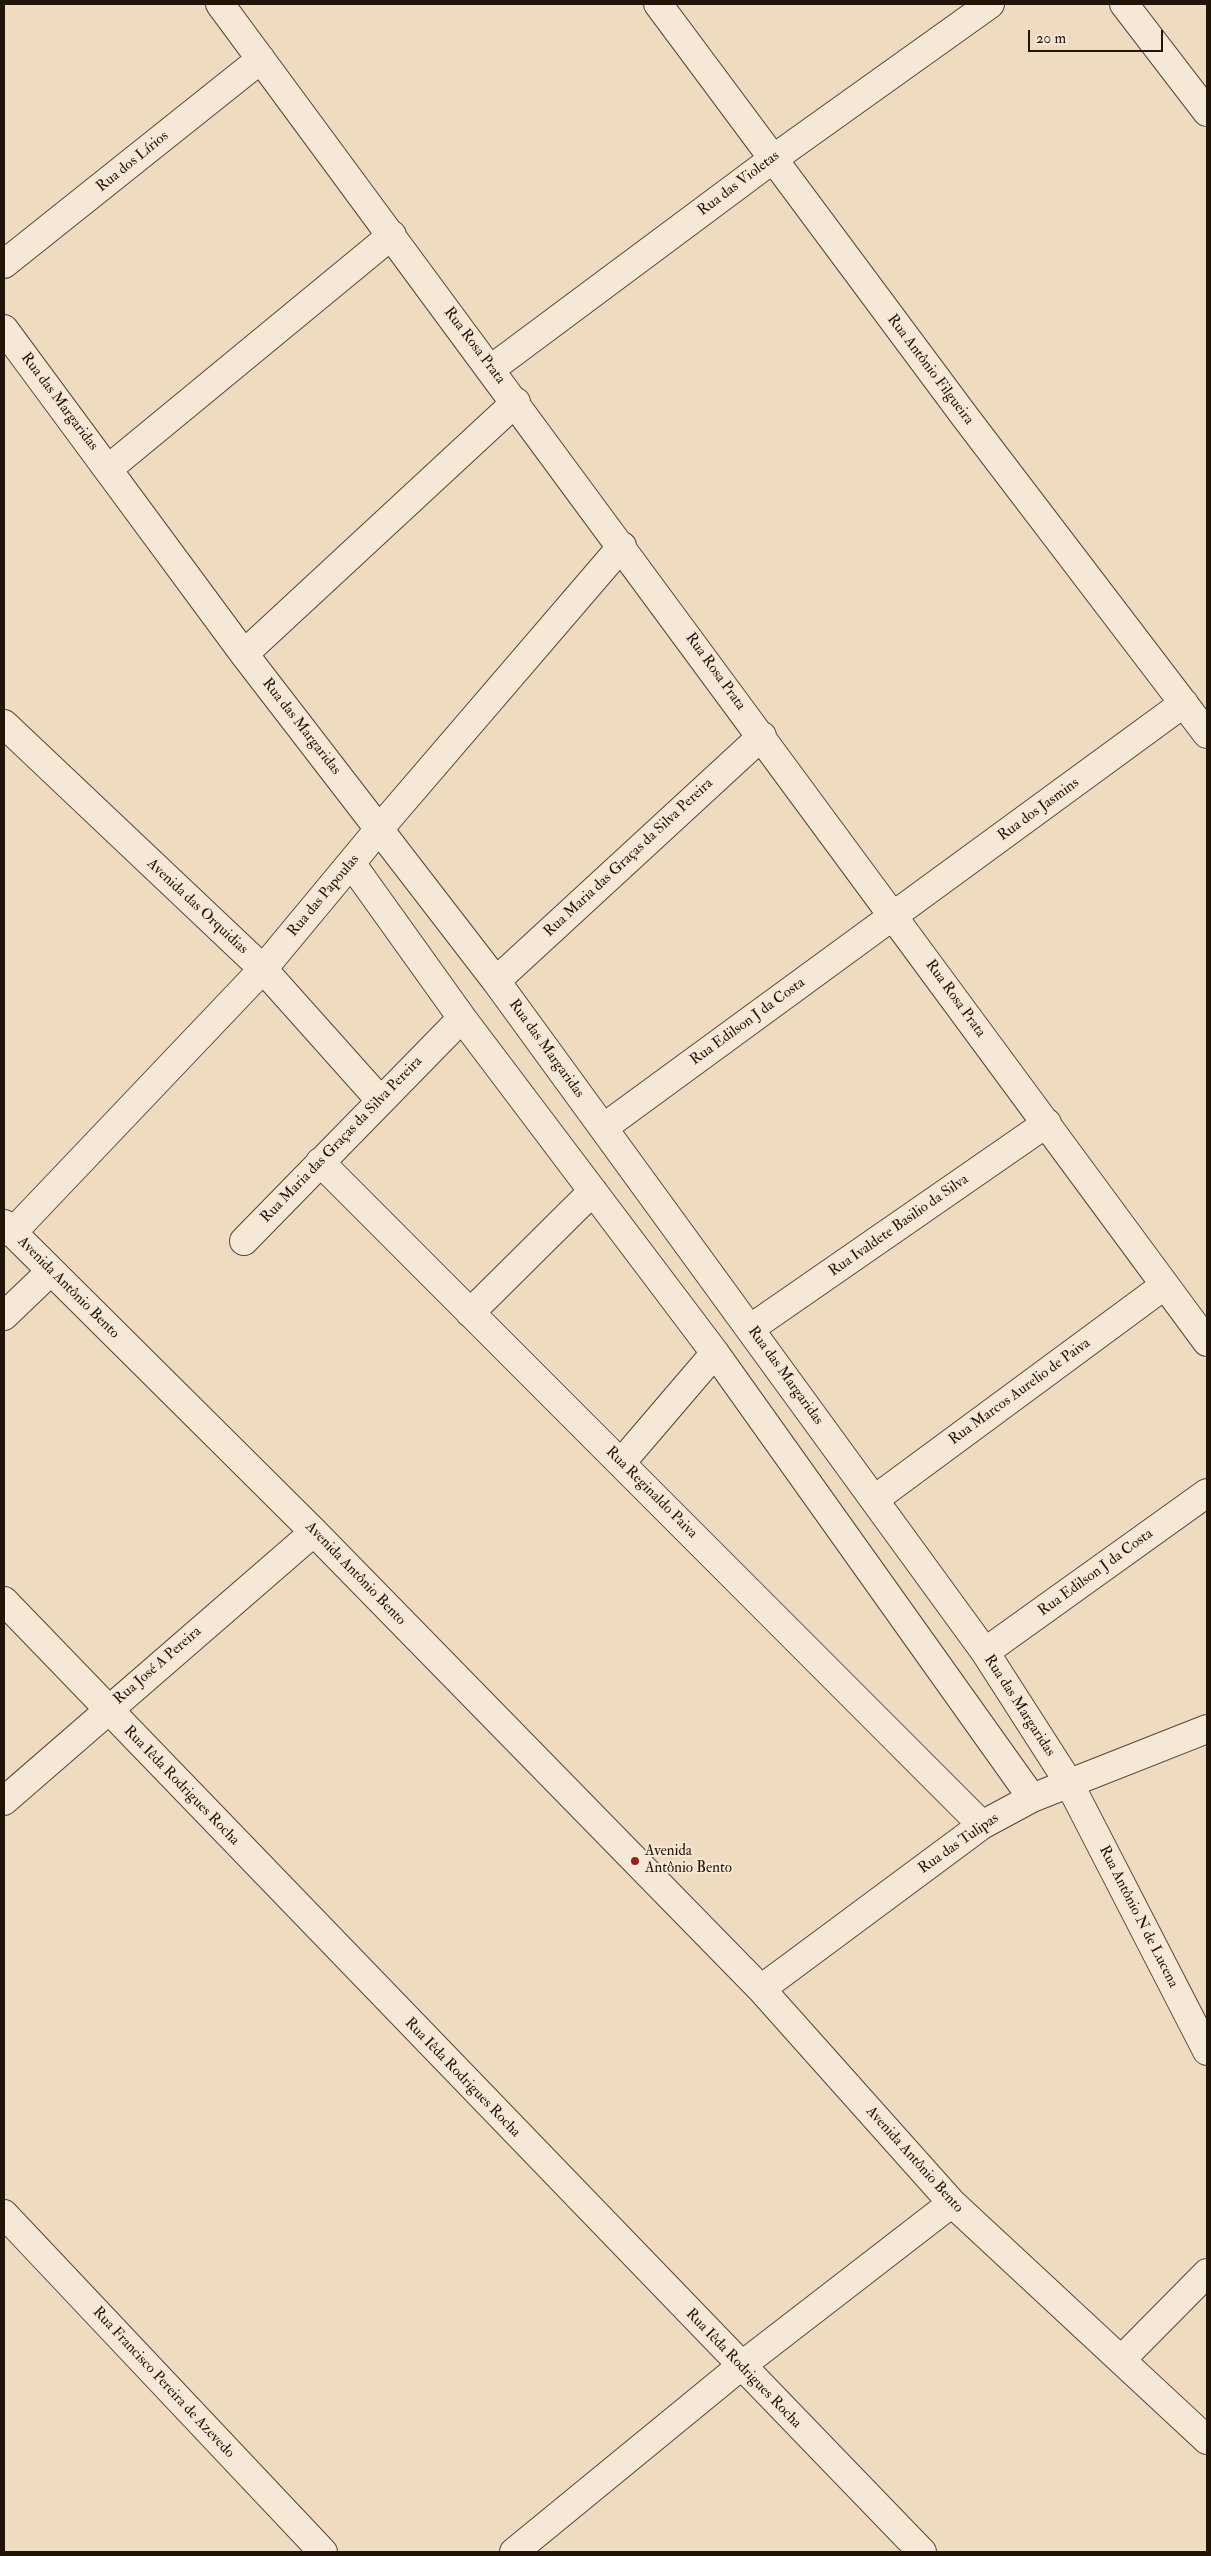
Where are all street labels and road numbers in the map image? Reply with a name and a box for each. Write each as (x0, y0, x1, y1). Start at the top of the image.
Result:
street label: Rua dos Lírios (93, 128, 173, 196)
street label: Rua das Violetas (695, 148, 783, 220)
street label: Rua Rosa Prata (439, 304, 509, 388)
street label: Rua Antônio Filgueira (883, 311, 977, 429)
street label: Rua das Margaridas (16, 350, 102, 454)
street label: Rua Rosa Prata (681, 630, 749, 714)
street label: Rua das Margaridas (258, 675, 344, 779)
street label: Rua dos Jasmins (995, 774, 1083, 846)
street label: Rua Maria das Graças da Silva Pereira (541, 775, 717, 941)
street label: Rua das Papoulas (284, 851, 364, 941)
street label: Avenida das Orquidias (143, 855, 251, 959)
street label: Rua Rosa Prata (921, 957, 989, 1041)
street label: Rua Edilson J da Costa (687, 974, 809, 1070)
street label: Rua das Margaridas (504, 996, 588, 1102)
street label: Rua Maria das Graças da Silva Pereira (258, 1053, 426, 1227)
street label: Rua Ivaldete Basilio da Silva (826, 1171, 972, 1281)
street label: Avenida Antônio Bento (13, 1233, 123, 1343)
street label: Rua das Margaridas (743, 1323, 827, 1429)
street label: Rua Marcos Aurelio de Paiva (946, 1335, 1094, 1449)
street label: Rua Reginaldo Paiva (601, 1443, 701, 1543)
street label: Avenida Antônio Bento (301, 1518, 409, 1630)
street label: Rua Edilson J da Costa (1035, 1525, 1157, 1621)
street label: Rua José A Pereira (111, 1623, 205, 1709)
street label: Rua das Margaridas (979, 1652, 1059, 1760)
street label: Rua Iêda Rodrigues Rocha (119, 1722, 243, 1850)
street label: Rua das Tulipas (916, 1810, 1002, 1878)
street label: Rua Antônio N de Lucena (1094, 1843, 1182, 1991)
street label: Rua Iêda Rodrigues Rocha (400, 2014, 524, 2142)
street label: Avenida Antônio Bento (861, 2103, 967, 2217)
street label: Rua Francisco Pereira de Azevedo (88, 2304, 238, 2462)
street label: Rua Iêda Rodrigues Rocha (681, 2305, 805, 2433)

